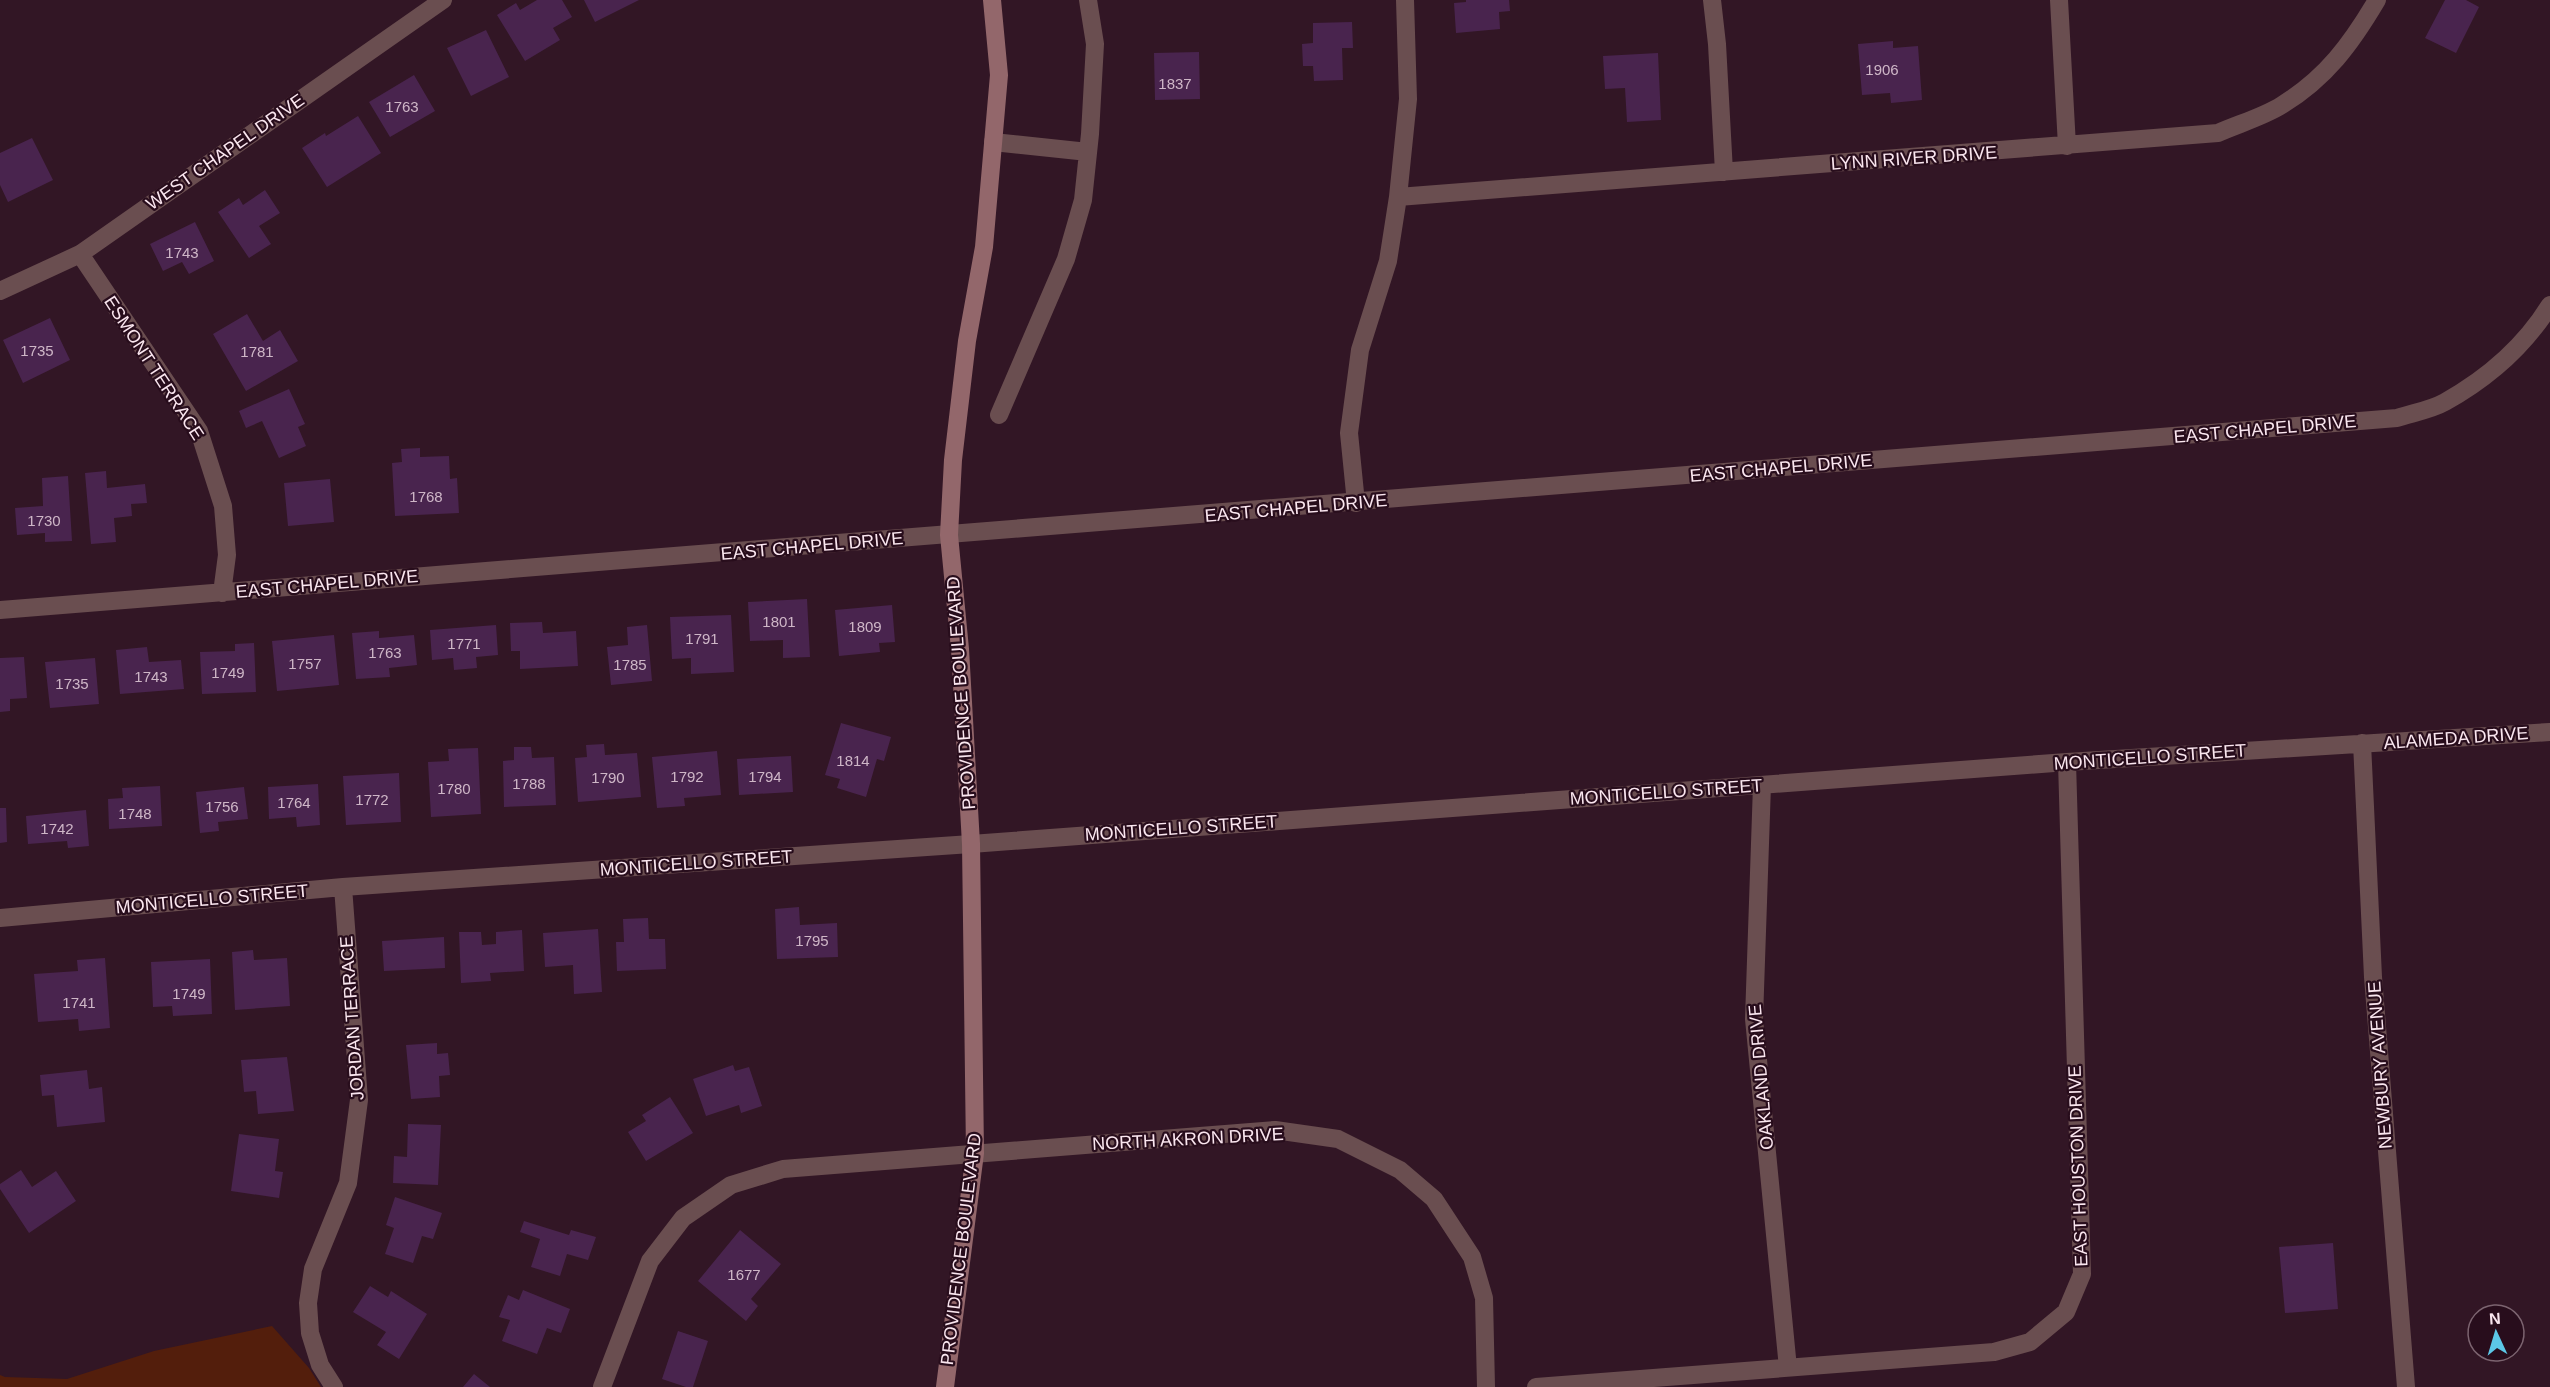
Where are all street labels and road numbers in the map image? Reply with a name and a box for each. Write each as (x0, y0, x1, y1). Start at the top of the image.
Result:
street label: WEST CHAPEL DRIVE (142, 90, 308, 214)
street label: LYNN RIVER DRIVE (1830, 142, 1998, 174)
street label: ESMONT TERRACE (100, 292, 208, 444)
street label: EAST CHAPEL DRIVE (2173, 411, 2357, 447)
street label: EAST CHAPEL DRIVE (1689, 450, 1873, 486)
street label: EAST CHAPEL DRIVE (1204, 490, 1388, 526)
street label: EAST CHAPEL DRIVE (720, 528, 904, 564)
street label: EAST CHAPEL DRIVE (235, 566, 419, 602)
street label: PROVIDENCE BOULEVARD (943, 576, 979, 810)
street label: ALAMEDA DRIVE (2383, 723, 2529, 753)
street label: MONTICELLO STREET (2053, 740, 2247, 774)
street label: MONTICELLO STREET (1569, 775, 1763, 809)
street label: MONTICELLO STREET (1084, 811, 1278, 845)
street label: MONTICELLO STREET (599, 846, 793, 880)
street label: MONTICELLO STREET (115, 881, 309, 917)
street label: JORDAN TERRACE (336, 935, 368, 1101)
street label: NEWBURY AVENUE (2364, 980, 2396, 1150)
street label: OAKLAND DRIVE (1745, 1003, 1777, 1151)
street label: EAST HOUSTON DRIVE (2064, 1065, 2092, 1267)
street label: NORTH AKRON DRIVE (1092, 1124, 1284, 1154)
street label: PROVIDENCE BOULEVARD (937, 1132, 985, 1366)

